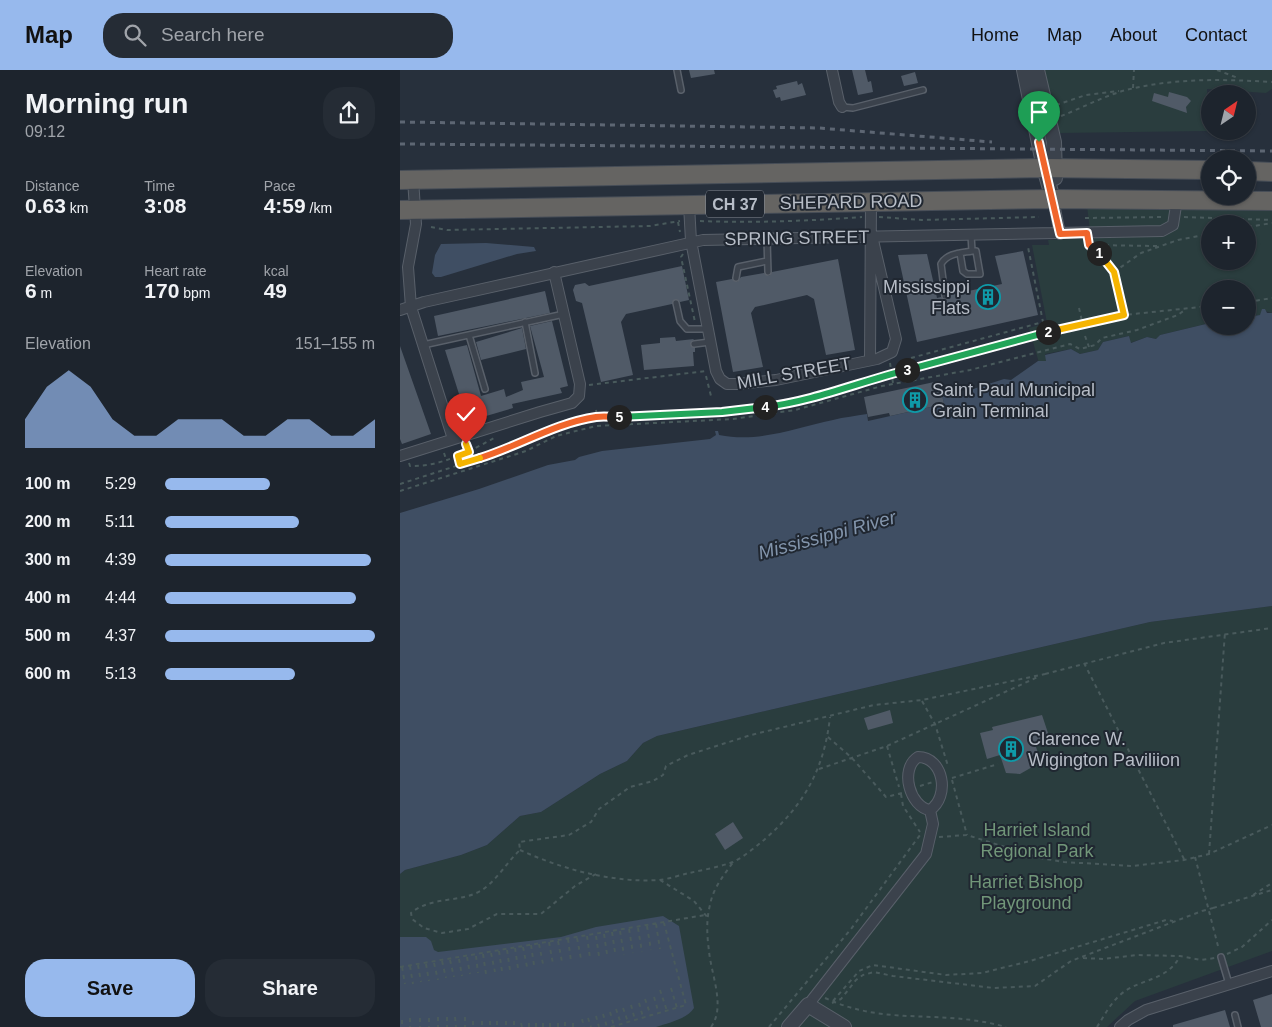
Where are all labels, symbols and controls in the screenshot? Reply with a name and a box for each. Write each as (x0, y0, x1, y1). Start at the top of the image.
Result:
search box (103, 13, 453, 58)
text: Map (25, 21, 73, 48)
icon: search (121, 21, 149, 49)
text: Search here (161, 24, 265, 45)
text: Home (971, 25, 1019, 45)
text: Map (1047, 25, 1082, 45)
text: About (1110, 25, 1157, 45)
text: Contact (1185, 25, 1247, 45)
north arrow (1201, 85, 1256, 140)
map controls (1201, 85, 1256, 335)
button: share (323, 87, 375, 139)
text: Morning run (25, 88, 188, 119)
pin (1018, 91, 1060, 142)
icon: arrive (1025, 98, 1053, 126)
text: 09:12 (25, 123, 65, 140)
button: locate (1201, 150, 1256, 205)
text: Distance (25, 178, 79, 194)
text: Time (144, 178, 175, 194)
text: Pace (264, 178, 296, 194)
road number: CH 37 (706, 190, 764, 218)
street label: SHEPARD ROAD (779, 191, 923, 213)
text: 0.63 (25, 194, 66, 217)
text: 3:08 (144, 194, 186, 217)
text: 4:59 (264, 194, 306, 217)
text: km (66, 200, 88, 216)
text: /km (306, 200, 332, 216)
button: + (1201, 215, 1256, 270)
street label: SPRING STREET (724, 227, 870, 249)
pin: 1 (1086, 240, 1112, 266)
text: 1 (1096, 245, 1103, 261)
text: Elevation (25, 263, 83, 279)
text: Heart rate (144, 263, 207, 279)
text: kcal (264, 263, 289, 279)
place label: Mississippi Flats (883, 277, 970, 318)
text: 6 (25, 279, 37, 302)
text: 170 (144, 279, 179, 302)
text: 49 (264, 279, 287, 302)
button: − (1201, 280, 1256, 335)
building icon: Mississippi Flats (975, 284, 1001, 310)
text: m (37, 285, 52, 301)
text: bpm (179, 285, 211, 301)
pin: 2 (1036, 320, 1060, 344)
text: 2 (1045, 324, 1052, 340)
text: Elevation (25, 335, 91, 352)
text: 151–155 m (295, 335, 375, 352)
street label: MILL STREET (735, 353, 853, 393)
pin: 3 (894, 358, 920, 382)
text: 3 (904, 362, 911, 378)
place label: Saint Paul Municipal Grain Terminal (932, 380, 1095, 421)
building icon: Saint Paul Municipal Grain Terminal (902, 387, 928, 413)
pin (445, 393, 487, 444)
pin: 4 (752, 394, 778, 420)
text: 4 (762, 399, 769, 415)
icon: check (452, 400, 480, 428)
pin: 5 (606, 404, 632, 430)
text: 5 (616, 409, 623, 425)
text: 100 m (25, 475, 70, 492)
text: 5:29 (105, 475, 136, 492)
water label: Mississippi River (756, 506, 899, 563)
text: 200 m (25, 513, 70, 530)
text: 5:11 (105, 513, 135, 530)
text: 300 m (25, 551, 70, 568)
text: 4:39 (105, 551, 136, 568)
text: 400 m (25, 589, 70, 606)
text: 4:44 (105, 589, 136, 606)
text: 500 m (25, 627, 70, 644)
text: 4:37 (105, 627, 136, 644)
text: 600 m (25, 665, 70, 682)
text: 5:13 (105, 665, 136, 682)
place label: Clarence W. Wigington Paviliion (1028, 729, 1180, 770)
building icon: Clarence W. Wigington Paviliion (998, 736, 1024, 762)
park label: Harriet Island Regional Park (980, 820, 1095, 861)
park label: Harriet Bishop Playground (969, 872, 1083, 913)
button: Save (25, 959, 195, 1017)
button: Share (205, 959, 375, 1017)

